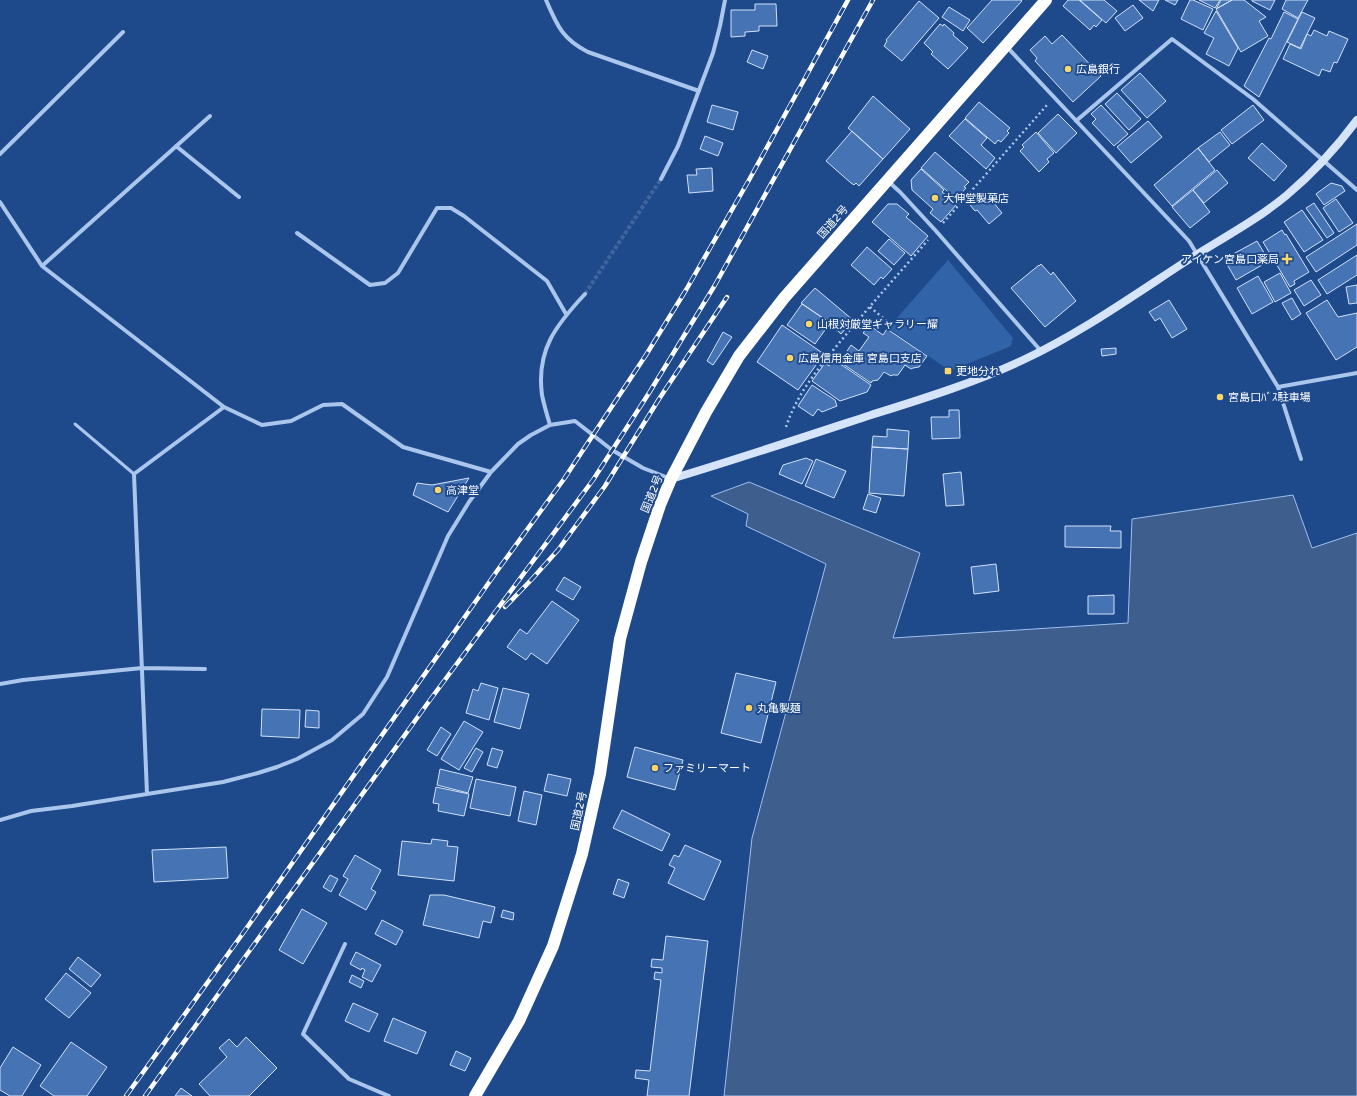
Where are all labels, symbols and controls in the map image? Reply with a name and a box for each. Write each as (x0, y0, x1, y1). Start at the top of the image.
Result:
place label: 広島銀行 (1076, 63, 1120, 76)
marker: 広島銀行 (1063, 64, 1073, 74)
place label: 大伸堂製菓店 (943, 192, 1009, 205)
marker: 大伸堂製菓店 (930, 193, 940, 203)
street label: 国道2号 (815, 203, 851, 241)
place label: アイケン宮島口薬局 (1181, 253, 1279, 266)
marker: アイケン宮島口薬局 (1282, 254, 1292, 264)
place label: 山根対厳堂ギャラリー耀 (817, 318, 938, 331)
marker: 山根対厳堂ギャラリー耀 (804, 319, 814, 329)
place label: 広島信用金庫 宮島口支店 (798, 352, 922, 365)
marker: 広島信用金庫 宮島口支店 (785, 353, 795, 363)
place label: 更地分れ (956, 365, 1000, 378)
marker: 更地分れ (943, 366, 953, 376)
place label: 宮島口ﾊﾞｽ駐車場 (1228, 391, 1311, 404)
marker: 宮島口ﾊﾞｽ駐車場 (1215, 392, 1225, 402)
street label: 国道2号 (638, 473, 666, 515)
place label: 高津堂 (446, 484, 479, 497)
marker: 高津堂 (433, 485, 443, 495)
place label: 丸亀製麺 (757, 702, 801, 715)
marker: 丸亀製麺 (744, 703, 754, 713)
place label: ファミリーマート (663, 762, 751, 775)
marker: ファミリーマート (650, 763, 660, 773)
street label: 国道2号 (568, 790, 590, 832)

